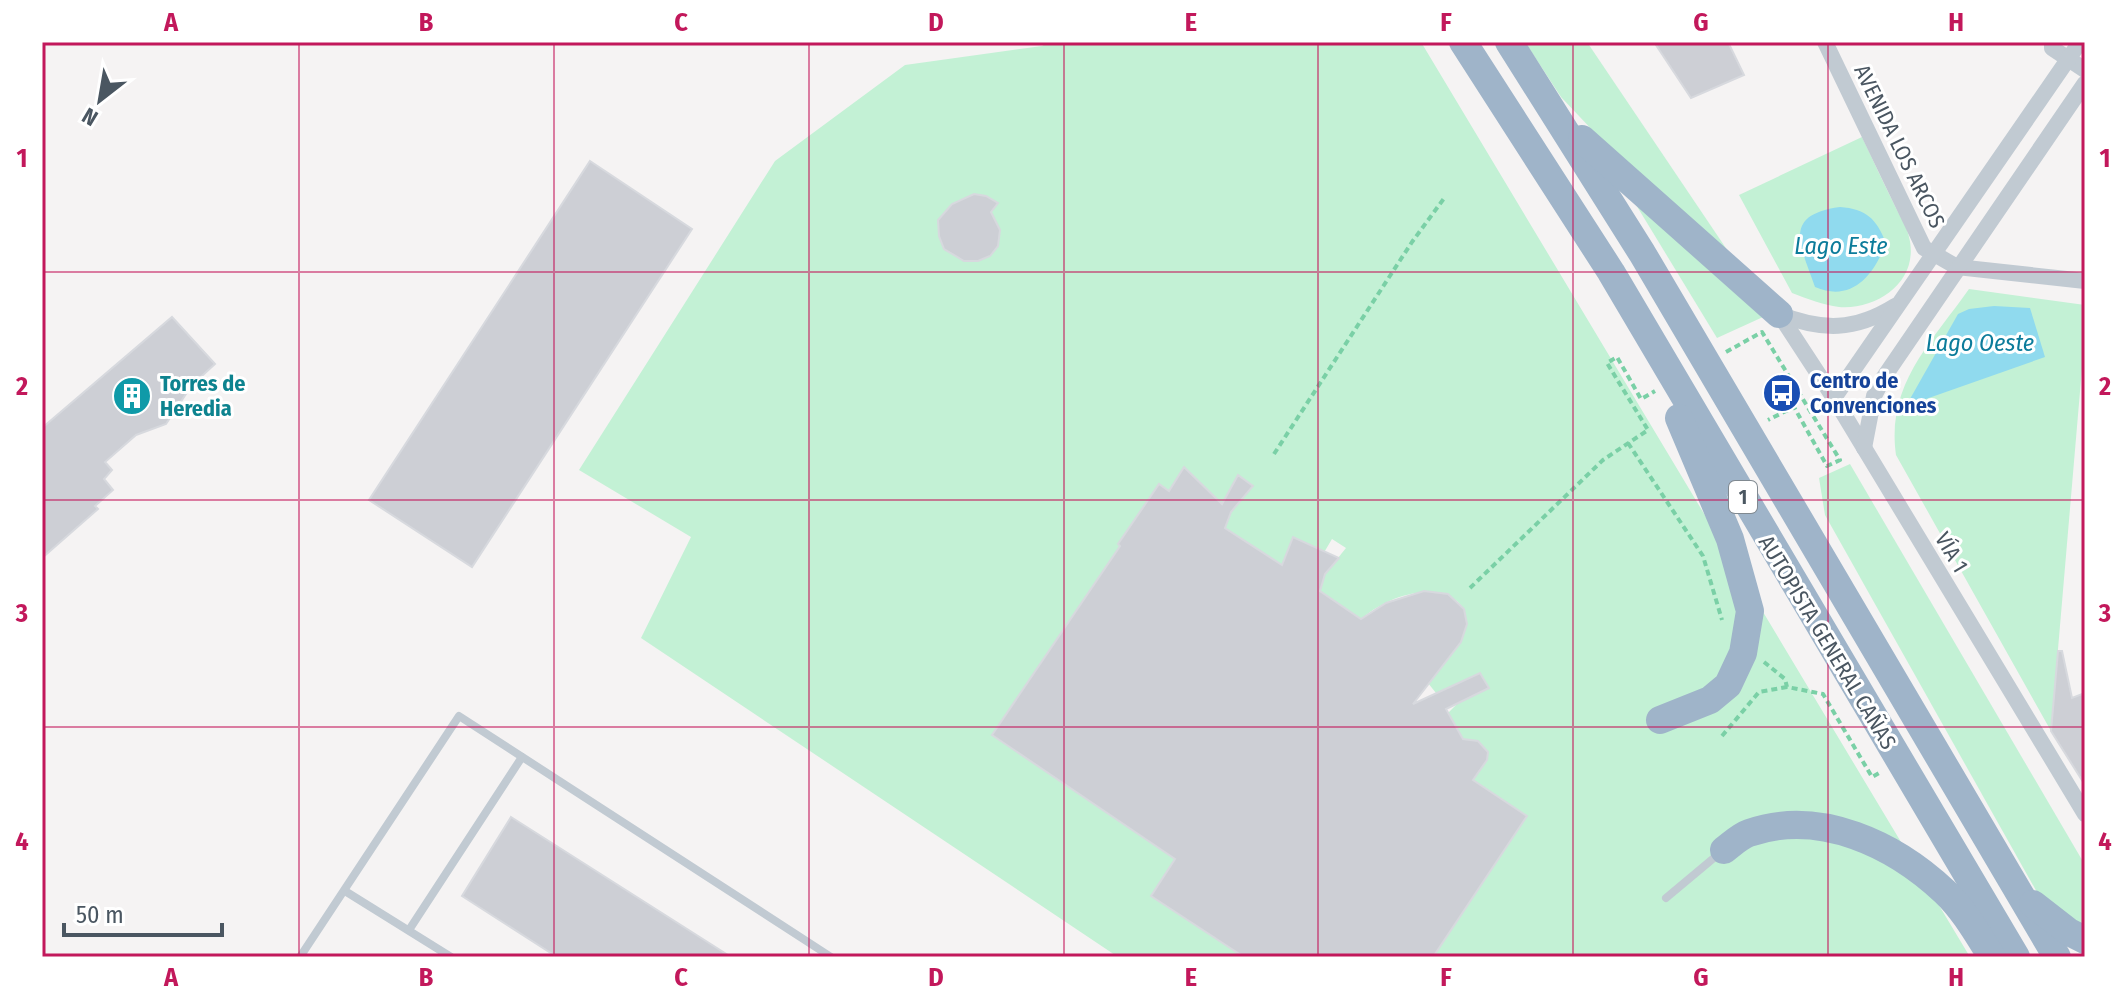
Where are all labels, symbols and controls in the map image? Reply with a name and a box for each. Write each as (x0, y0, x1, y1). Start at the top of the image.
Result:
text: A (163, 7, 179, 38)
text: B (419, 7, 434, 38)
text: C (674, 7, 688, 38)
text: D (928, 7, 944, 38)
text: E (1185, 7, 1197, 38)
text: F (1440, 7, 1452, 38)
text: G (1693, 7, 1709, 38)
text: H (1948, 7, 1964, 38)
north arrow (60, 60, 140, 140)
street label: AVENIDA LOS ARCOS (1848, 60, 1951, 233)
text: N (77, 102, 103, 132)
text: 1 (17, 143, 28, 174)
text: 1 (2100, 143, 2111, 174)
water label: Lago Este (1794, 232, 1888, 260)
water label: Lago Oeste (1926, 329, 2034, 357)
place label: Centro de Convenciones (1810, 367, 1937, 419)
place label: Torres de Heredia (160, 370, 245, 422)
text: 2 (15, 371, 28, 402)
text: 2 (2098, 371, 2111, 402)
bus stop icon: Centro de Convenciones (1761, 372, 1803, 414)
building icon: Torres de Heredia (111, 375, 153, 417)
road number: 1 (1729, 481, 1757, 513)
street label: VÍA 1 (1929, 527, 1974, 577)
street label: AUTOPISTA GENERAL CAÑAS (1753, 530, 1902, 754)
text: 3 (15, 598, 28, 629)
text: 3 (2098, 598, 2111, 629)
text: 4 (15, 826, 29, 857)
text: 4 (2098, 826, 2112, 857)
scale bar (64, 887, 222, 937)
text: 50 m (76, 901, 124, 929)
text: A (163, 962, 179, 993)
text: B (419, 962, 434, 993)
text: C (674, 962, 688, 993)
text: D (928, 962, 944, 993)
text: E (1185, 962, 1197, 993)
text: F (1440, 962, 1452, 993)
text: G (1693, 962, 1709, 993)
text: H (1948, 962, 1964, 993)

